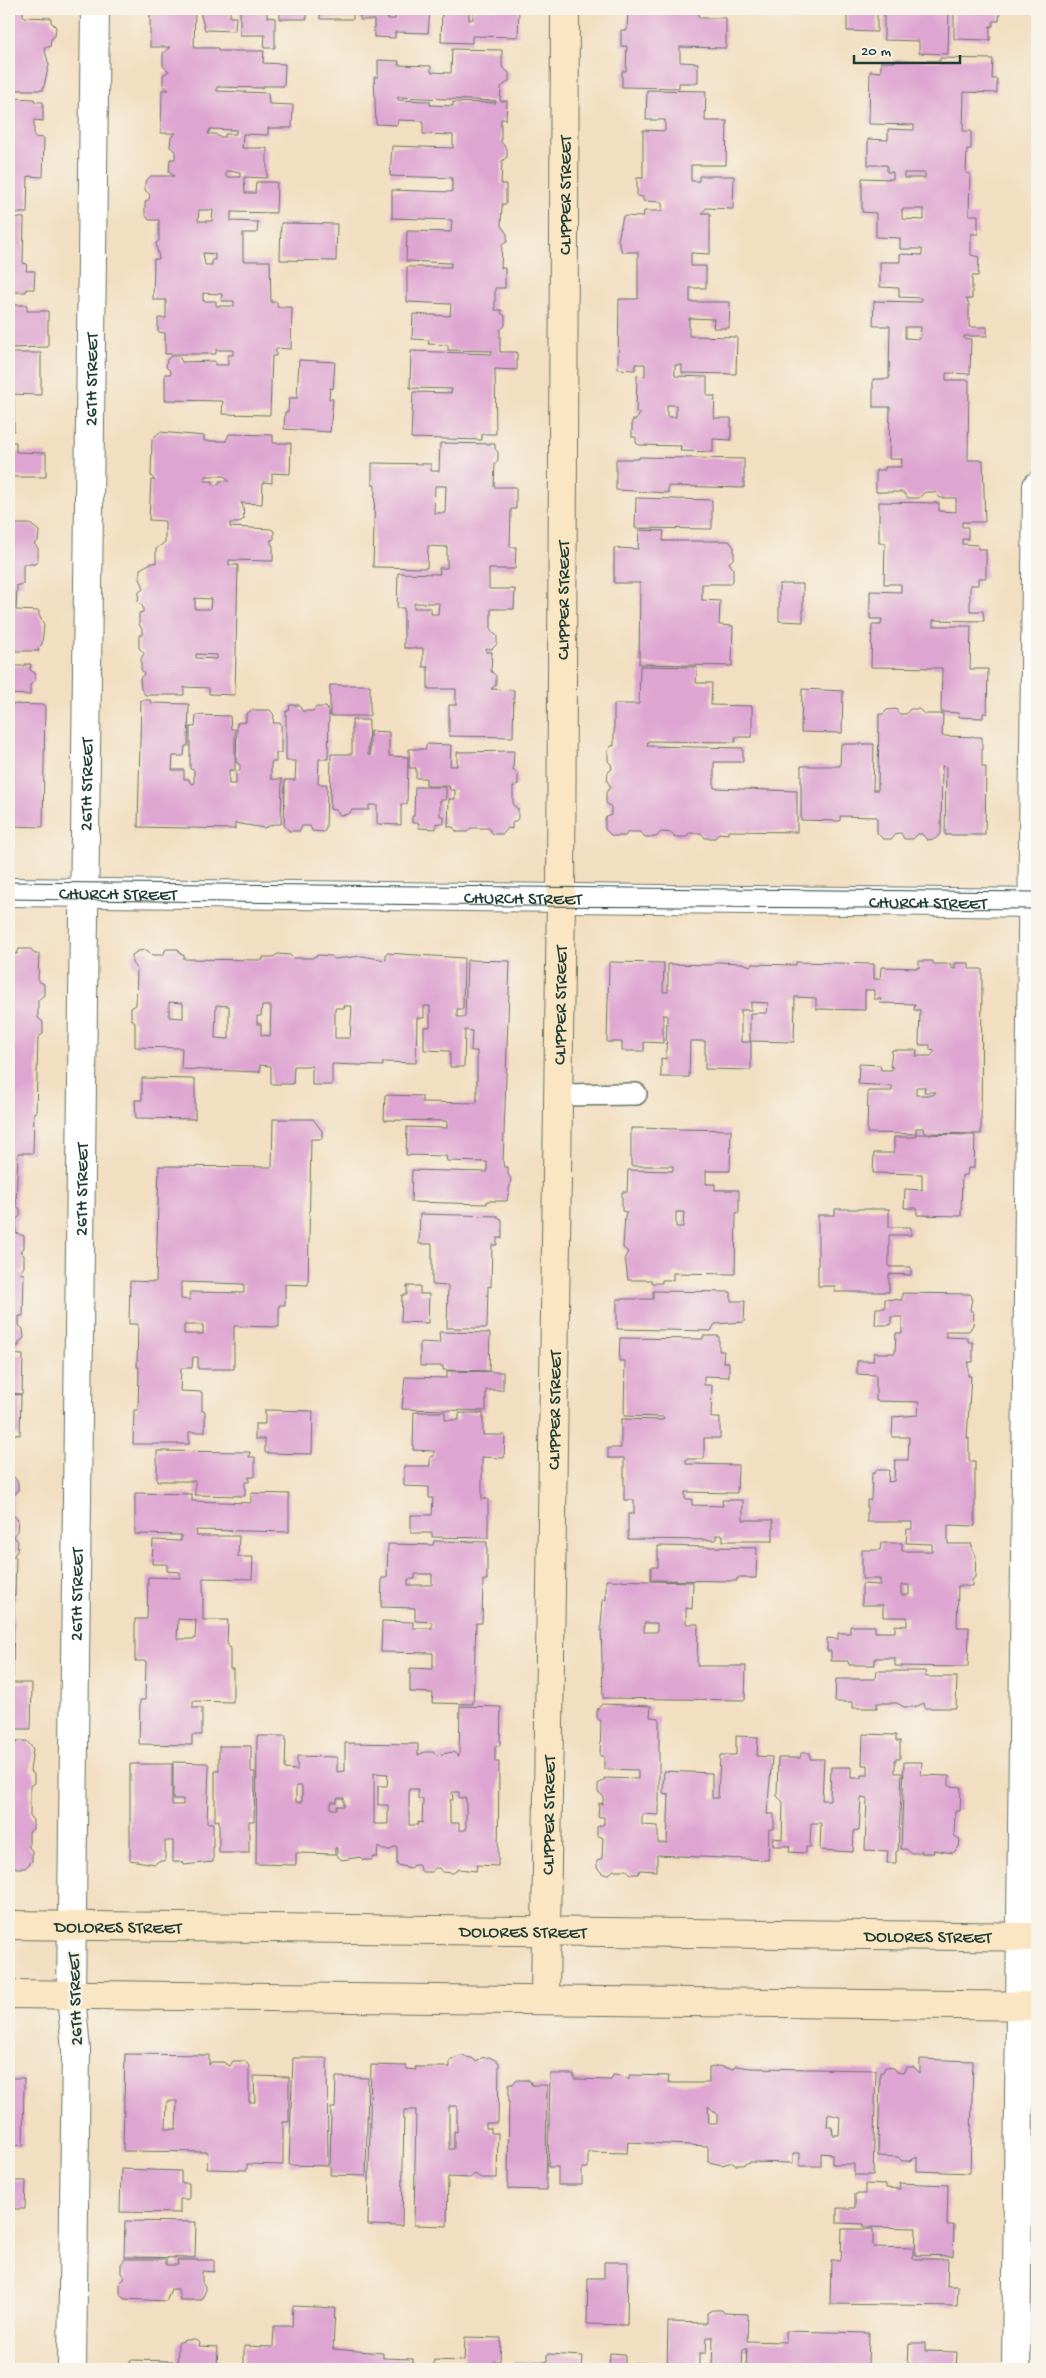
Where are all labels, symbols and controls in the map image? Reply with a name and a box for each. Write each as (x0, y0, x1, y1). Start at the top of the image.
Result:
scale bar (854, 32, 960, 64)
text: 20 m (861, 43, 891, 61)
street label: CLIPPER STREET (556, 134, 577, 255)
street label: 26TH STREET (82, 331, 104, 426)
street label: CLIPPER STREET (554, 539, 576, 660)
street label: 26TH STREET (77, 736, 99, 831)
street label: CHURCH STREET (59, 885, 178, 907)
street label: CHURCH STREET (464, 889, 583, 911)
street label: CHURCH STREET (869, 893, 988, 915)
street label: CLIPPER STREET (551, 944, 573, 1065)
street label: 26TH STREET (72, 1141, 94, 1236)
street label: CLIPPER STREET (545, 1349, 567, 1470)
street label: 26TH STREET (67, 1546, 89, 1641)
street label: CLIPPER STREET (539, 1754, 562, 1875)
street label: DOLORES STREET (53, 1918, 183, 1940)
street label: DOLORES STREET (458, 1922, 588, 1945)
street label: DOLORES STREET (863, 1927, 993, 1949)
street label: 26TH STREET (64, 1951, 89, 2046)

